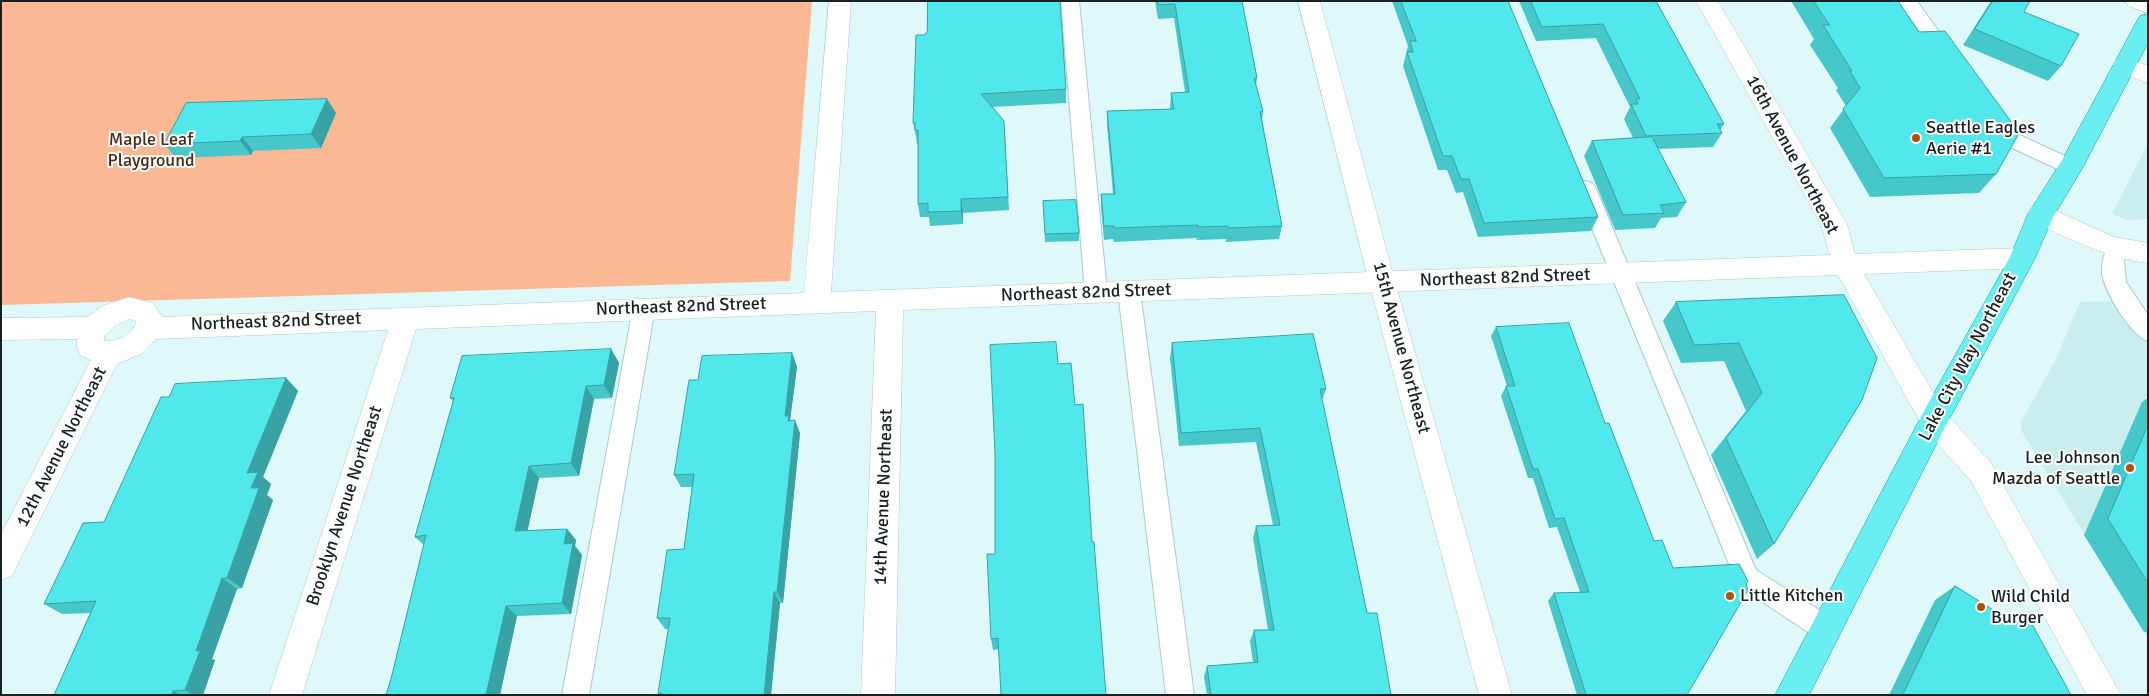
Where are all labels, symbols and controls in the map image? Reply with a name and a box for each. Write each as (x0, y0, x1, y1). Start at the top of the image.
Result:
street label: 16th Avenue Northeast (1741, 72, 1843, 238)
place label: Seattle Eagles Aerie #1 (1926, 117, 2035, 160)
park label: Maple Leaf Playground (107, 129, 195, 172)
marker: Seattle Eagles Aerie #1 (1910, 132, 1922, 144)
street label: 15th Avenue Northeast (1368, 260, 1434, 436)
street label: Northeast 82nd Street (1419, 264, 1591, 292)
street label: Lake City Way Northeast (1914, 269, 2022, 445)
street label: Northeast 82nd Street (1000, 279, 1172, 307)
street label: Northeast 82nd Street (595, 293, 767, 321)
street label: Northeast 82nd Street (190, 308, 362, 336)
street label: 12th Avenue Northeast (12, 363, 112, 531)
street label: Brooklyn Avenue Northeast (302, 403, 388, 609)
street label: 14th Avenue Northeast (870, 408, 898, 586)
place label: Lee Johnson Mazda of Seattle (1992, 447, 2120, 489)
marker: Lee Johnson Mazda of Seattle (2124, 462, 2136, 474)
place label: Little Kitchen (1740, 585, 1843, 607)
place label: Wild Child Burger (1991, 586, 2070, 628)
marker: Little Kitchen (1724, 590, 1736, 602)
marker: Wild Child Burger (1975, 601, 1987, 613)

